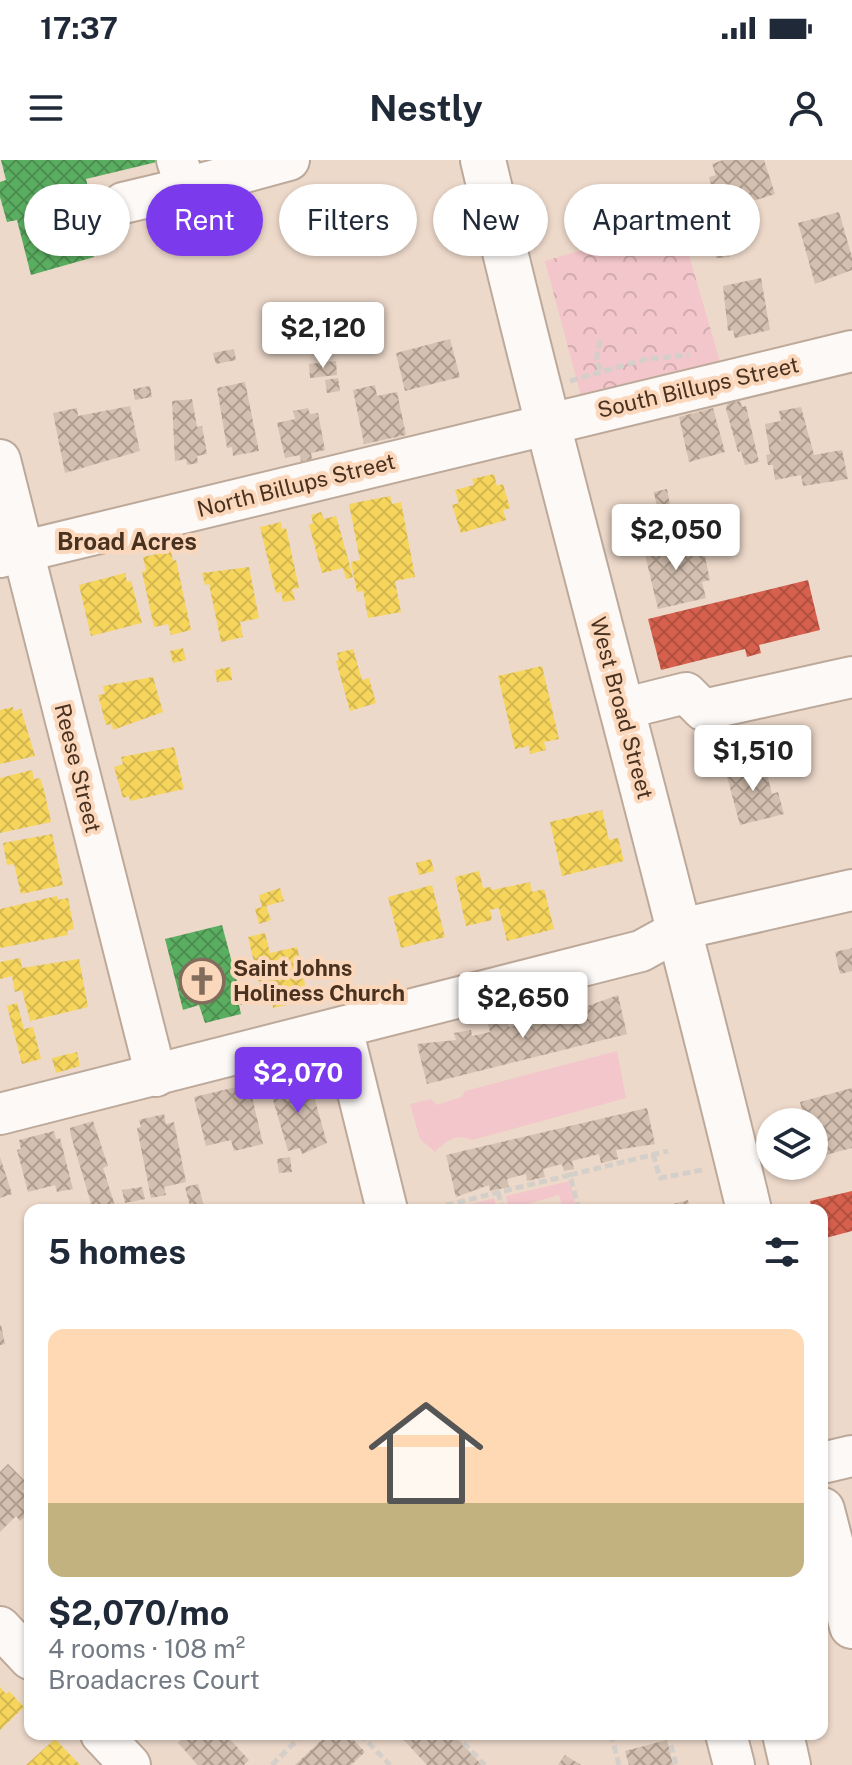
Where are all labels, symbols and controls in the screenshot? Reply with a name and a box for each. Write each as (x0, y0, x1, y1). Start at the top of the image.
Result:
text: 17:37 (40, 10, 118, 46)
icon: menu (24, 86, 68, 130)
icon: person (784, 86, 828, 130)
text: Nestly (369, 87, 483, 129)
chip: Buy (24, 184, 130, 256)
chip: Rent (146, 184, 263, 256)
chip: Filters (279, 184, 417, 256)
chip: New (433, 184, 548, 256)
chip: Apartment (564, 184, 760, 256)
pin: $2,120 (258, 302, 388, 370)
text: $2,120 (280, 312, 366, 343)
street label: South Billups Street (595, 351, 801, 423)
street label: North Billups Street (194, 448, 398, 522)
pin: $2,050 (611, 504, 741, 572)
text: $2,050 (630, 514, 722, 545)
district label: Broad Acres (57, 527, 197, 555)
street label: West Broad Street (585, 614, 659, 802)
street label: Reese Street (49, 701, 107, 835)
pin: $1,510 (688, 725, 818, 793)
text: $1,510 (712, 735, 794, 766)
place label: Saint Johns Holiness Church (233, 955, 405, 1006)
church icon: Saint Johns Holiness Church (178, 957, 226, 1005)
pin: $2,650 (458, 972, 588, 1040)
text: $2,650 (477, 982, 569, 1013)
pin: $2,070 (233, 1047, 363, 1115)
text: $2,070 (253, 1057, 343, 1088)
map controls (756, 1108, 828, 1180)
button: layers (756, 1108, 828, 1180)
icon: filters (760, 1230, 804, 1274)
text: 5 homes (48, 1232, 186, 1272)
icon: home (354, 1381, 498, 1525)
text: $2,070/mo (48, 1593, 229, 1633)
text: 4 rooms · 108 m² (48, 1633, 245, 1664)
text: Broadacres Court (48, 1664, 260, 1695)

